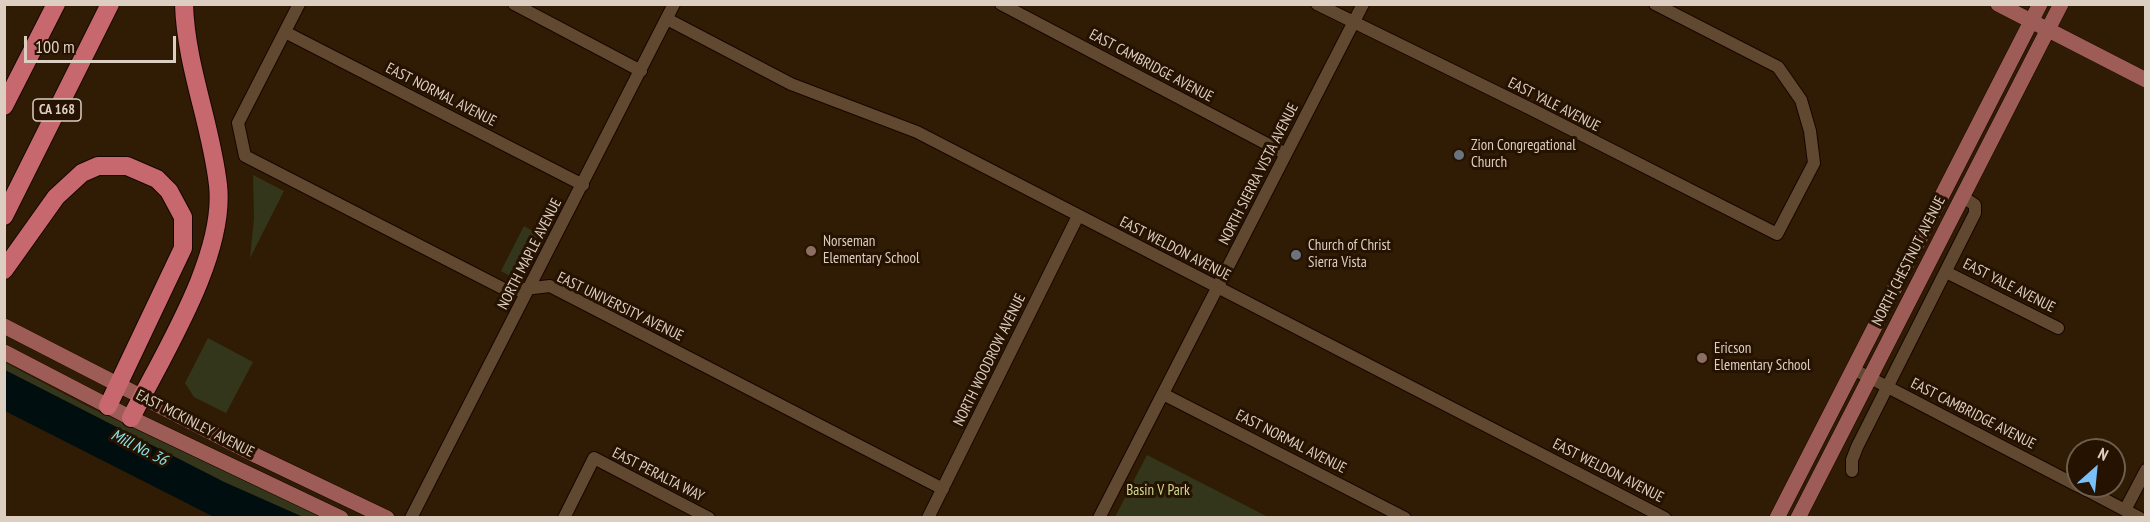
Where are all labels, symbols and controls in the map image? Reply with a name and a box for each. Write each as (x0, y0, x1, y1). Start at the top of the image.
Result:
scale bar (27, 24, 178, 62)
street label: EAST CAMBRIDGE AVENUE (1086, 26, 1216, 106)
text: 100 m (35, 35, 75, 58)
street label: EAST NORMAL AVENUE (383, 59, 499, 131)
street label: EAST YALE AVENUE (1505, 74, 1603, 136)
road number: CA 168 (33, 99, 81, 121)
street label: NORTH SIERRA VISTA AVENUE (1215, 100, 1303, 248)
place label: Zion Congregational Church (1471, 137, 1576, 172)
marker: Zion Congregational Church (1452, 148, 1466, 162)
street label: NORTH CHESTNUT AVENUE (1868, 193, 1950, 329)
street label: NORTH MAPLE AVENUE (494, 195, 566, 313)
street label: EAST WELDON AVENUE (1116, 213, 1234, 285)
place label: Norseman Elementary School (823, 233, 920, 268)
place label: Church of Christ Sierra Vista (1308, 237, 1391, 272)
marker: Norseman Elementary School (804, 244, 818, 258)
marker: Church of Christ Sierra Vista (1289, 248, 1303, 262)
street label: EAST YALE AVENUE (1960, 255, 2058, 317)
street label: EAST UNIVERSITY AVENUE (554, 269, 686, 345)
street label: NORTH WOODROW AVENUE (950, 291, 1030, 429)
place label: Ericson Elementary School (1714, 340, 1811, 375)
marker: Ericson Elementary School (1695, 351, 1709, 365)
street label: EAST CAMBRIDGE AVENUE (1908, 375, 2038, 453)
street label: EAST MCKINLEY AVENUE (133, 386, 257, 462)
street label: EAST NORMAL AVENUE (1233, 406, 1349, 478)
water label: Mill No. 36 (108, 426, 170, 470)
street label: EAST WELDON AVENUE (1549, 435, 1667, 507)
north arrow (2066, 438, 2126, 498)
text: N (2095, 443, 2112, 465)
street label: EAST PERALTA WAY (609, 444, 707, 506)
park label: Basin V Park (1126, 482, 1190, 500)

